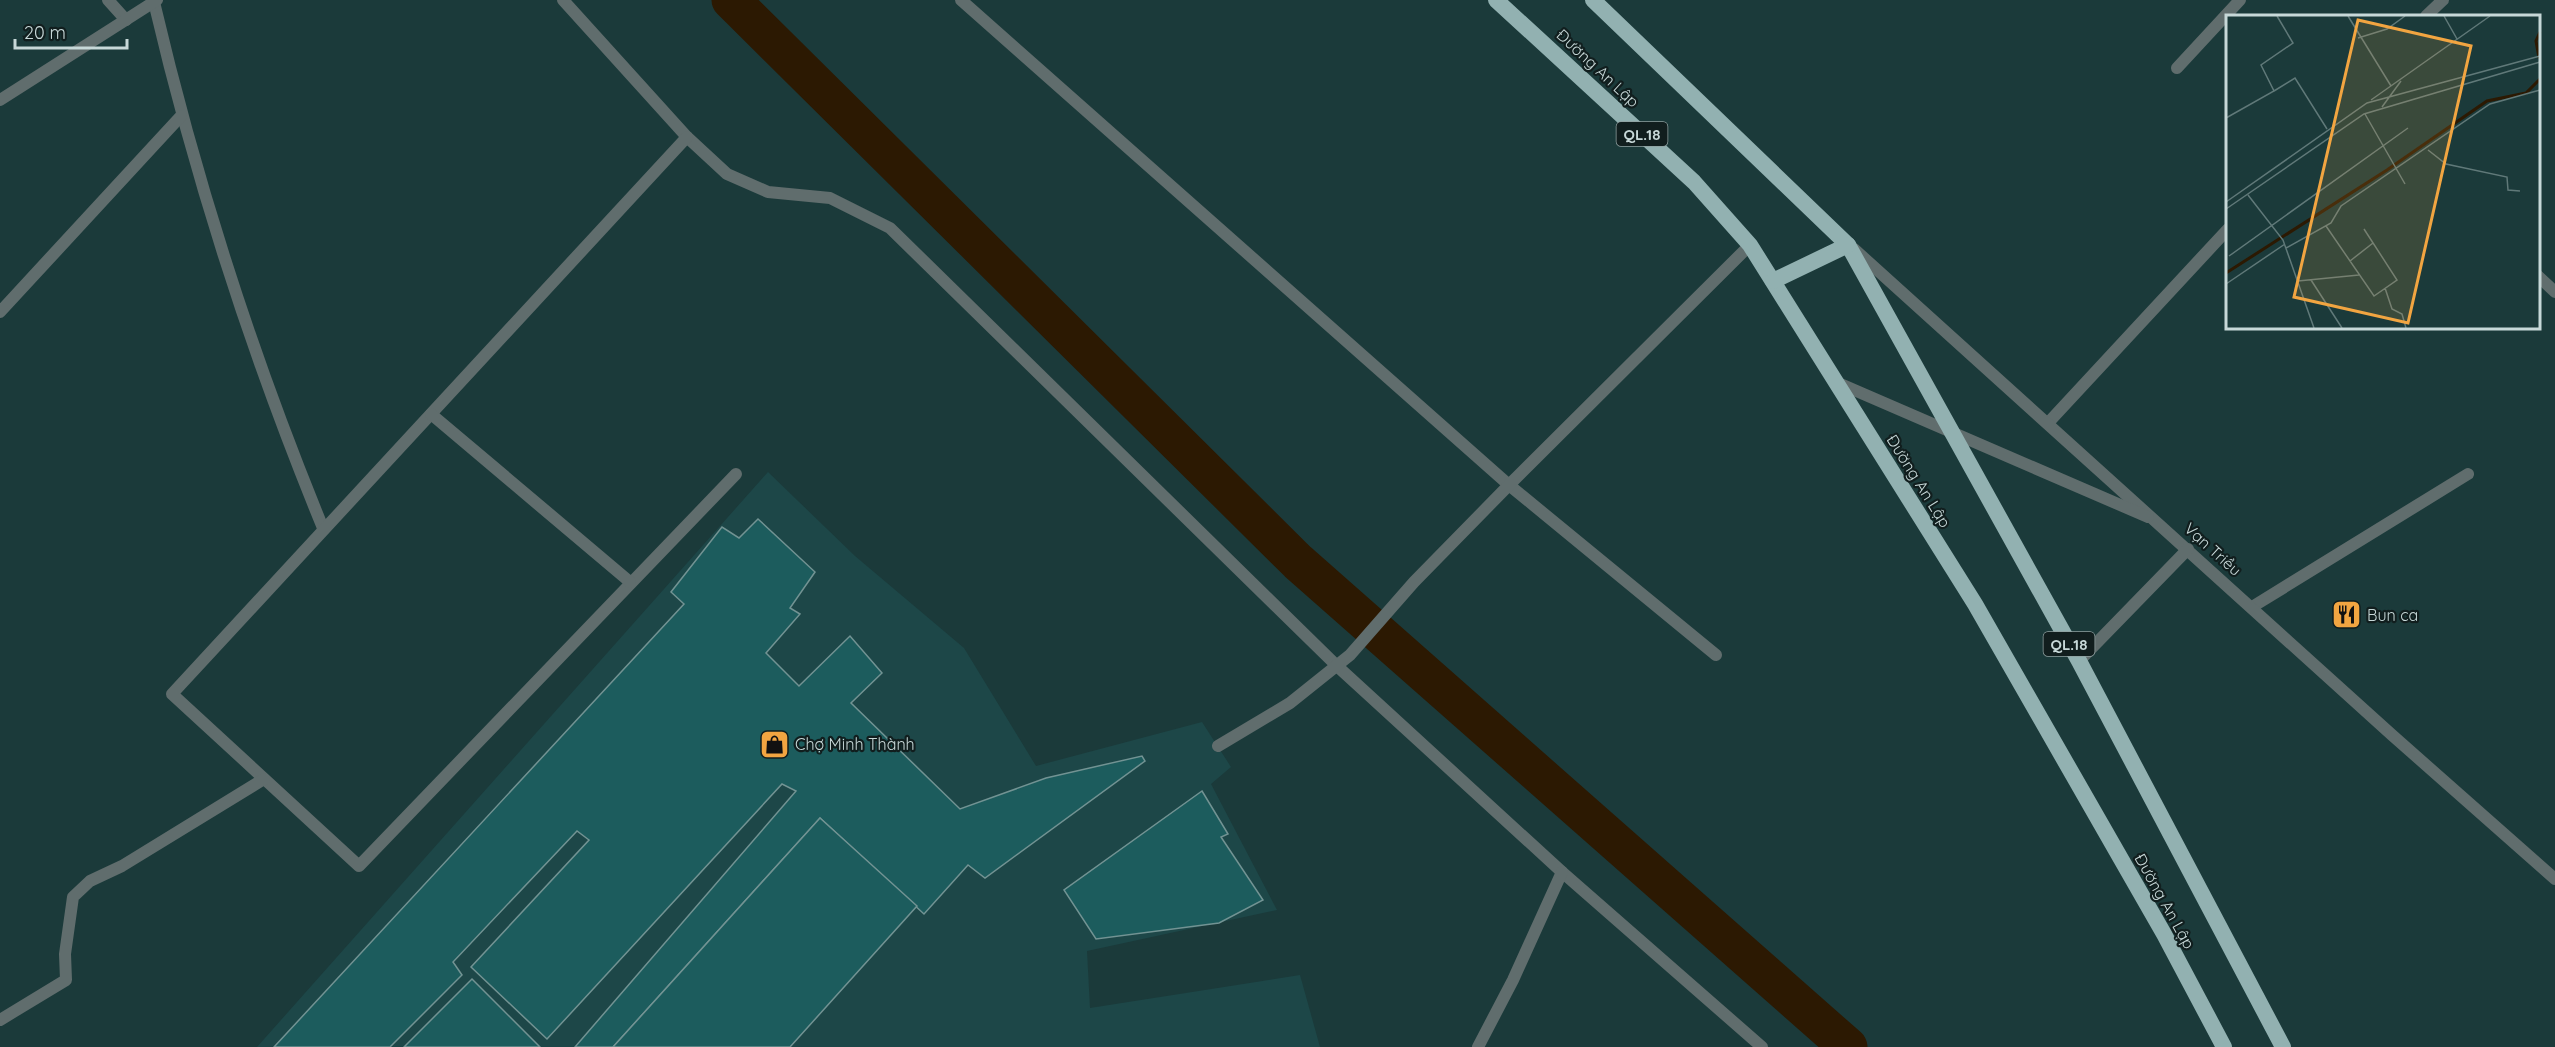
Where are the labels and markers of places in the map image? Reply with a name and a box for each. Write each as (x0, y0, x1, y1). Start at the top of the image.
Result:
restaurant icon: Bun ca (2330, 599, 2362, 631)
place label: Bun ca (2367, 605, 2418, 625)
shop icon: Chợ Minh Thành (758, 728, 790, 760)
place label: Chợ Minh Thành (795, 734, 915, 754)

